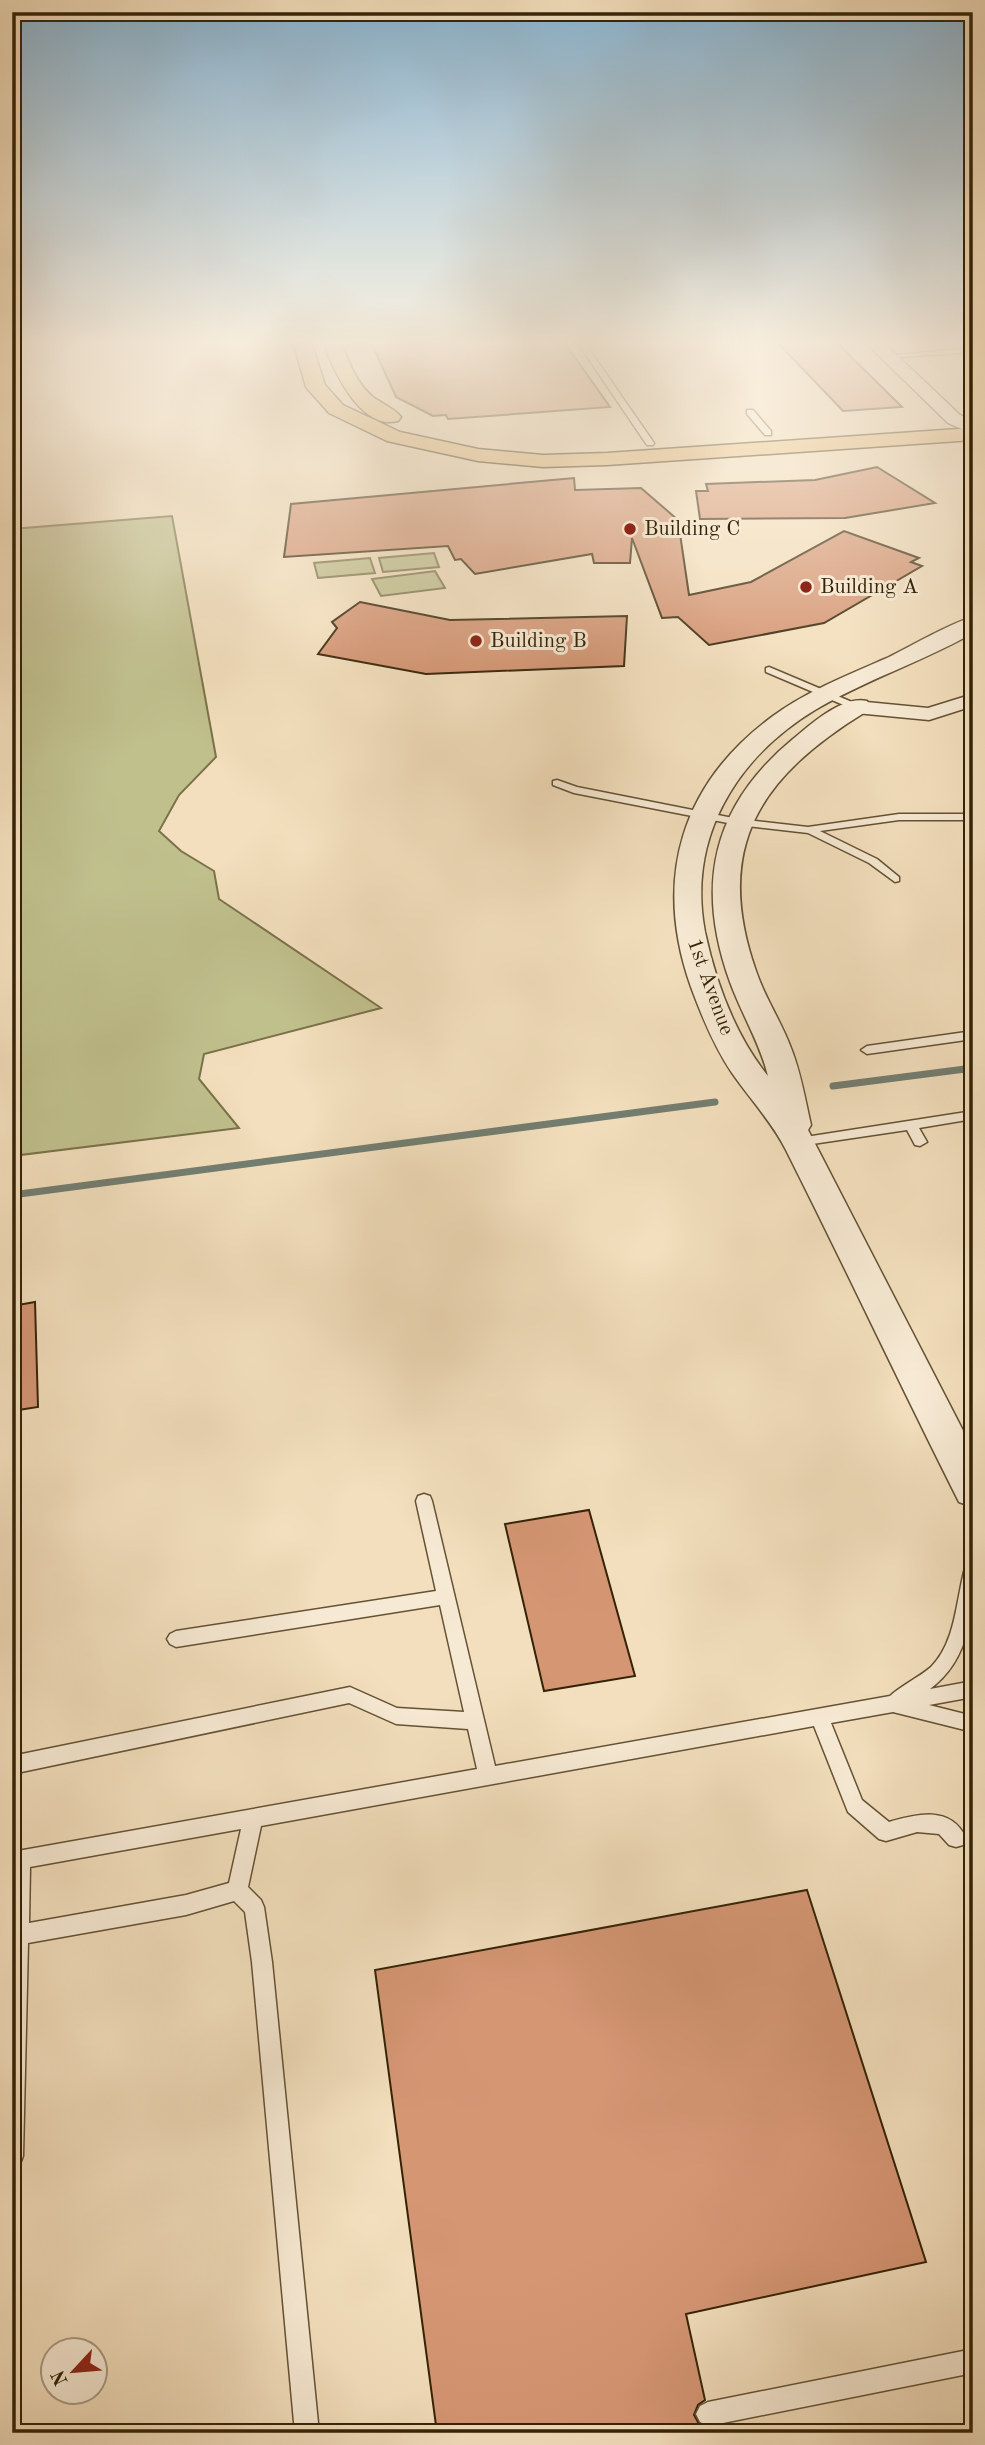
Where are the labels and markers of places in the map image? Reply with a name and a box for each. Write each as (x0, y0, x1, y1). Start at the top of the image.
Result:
place label: Building C (644, 519, 740, 540)
marker: Building C (622, 521, 638, 537)
place label: Building A (820, 577, 918, 598)
marker: Building A (798, 579, 814, 595)
place label: Building B (490, 631, 587, 652)
marker: Building B (468, 633, 484, 649)

